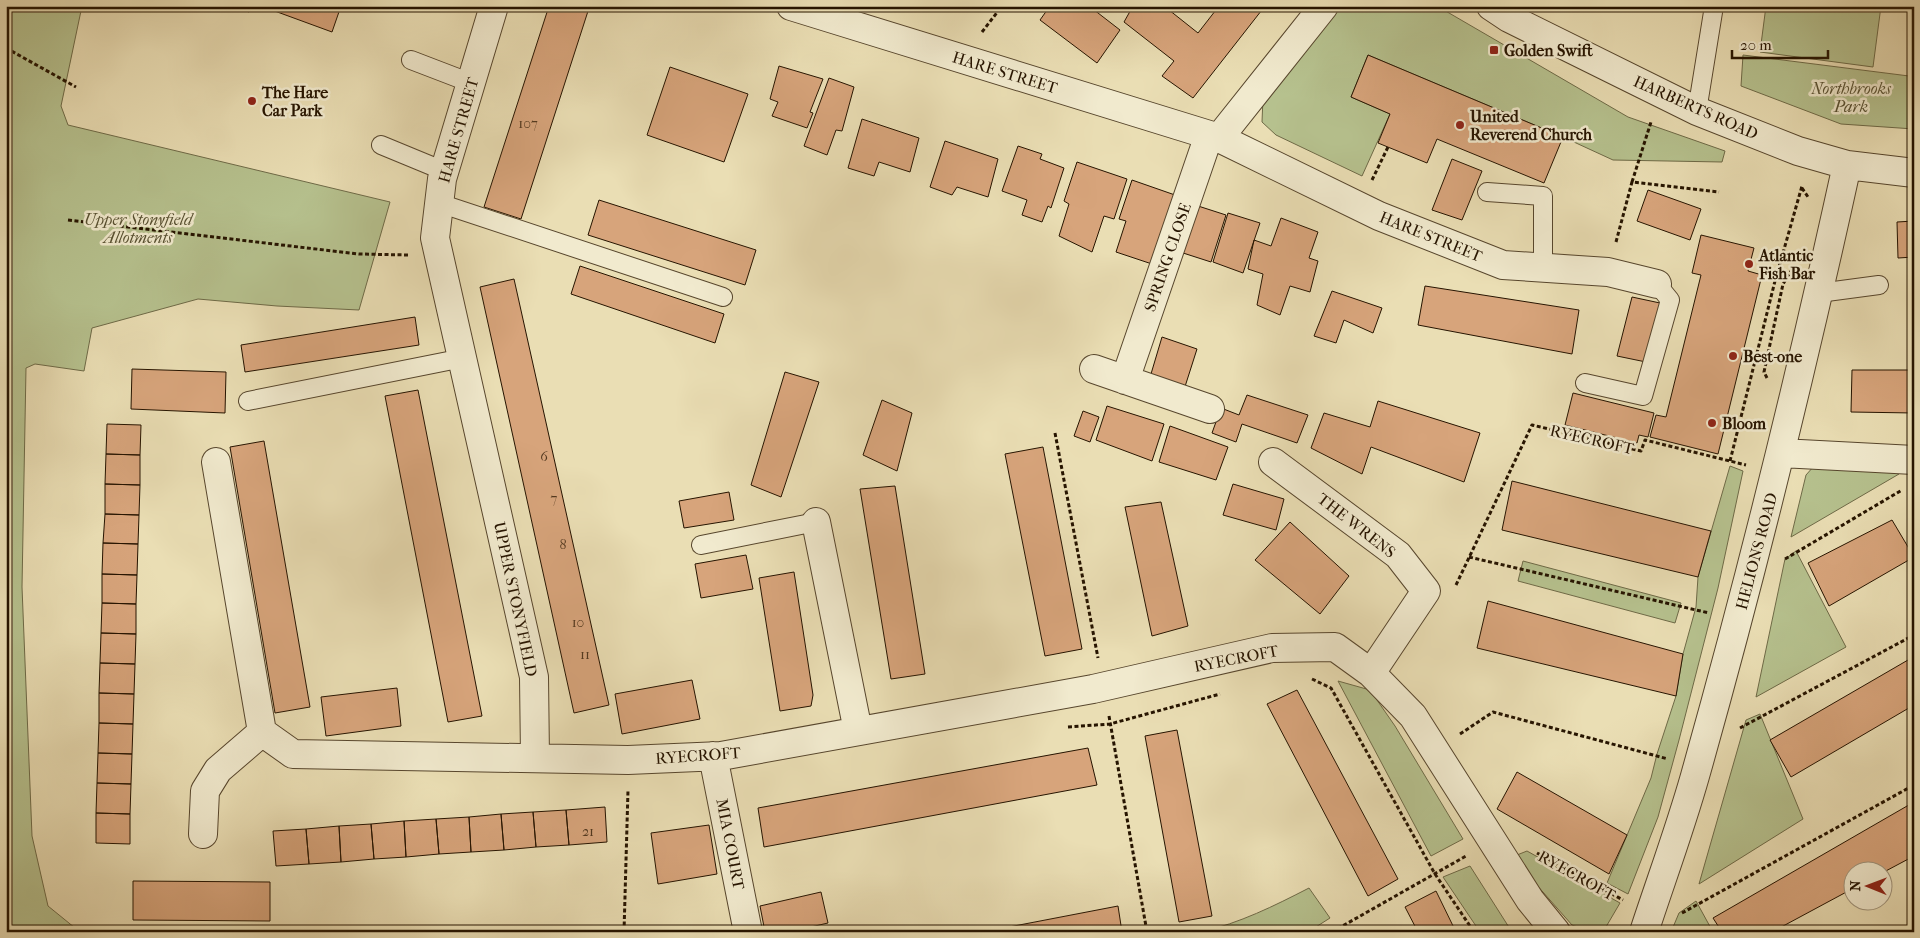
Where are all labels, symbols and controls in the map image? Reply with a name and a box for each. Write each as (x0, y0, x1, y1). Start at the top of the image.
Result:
scale bar (1732, 28, 1829, 60)
text: 20 m (1740, 36, 1772, 54)
place label: Golden Swift (1504, 41, 1593, 60)
marker: Golden Swift (1488, 44, 1500, 56)
street label: HARE STREET (950, 47, 1060, 98)
street label: HARBERTS ROAD (1631, 71, 1761, 143)
street label: HARE STREET (434, 75, 483, 185)
park label: Northbrooks Park (1810, 79, 1892, 116)
place label: The Hare Car Park (261, 83, 328, 120)
marker: The Hare Car Park (246, 95, 258, 107)
place label: United Reverend Church (1469, 107, 1593, 144)
house number: 107 (518, 115, 538, 132)
marker: United Reverend Church (1454, 119, 1466, 131)
street label: SPRING CLOSE (1140, 200, 1195, 314)
street label: HARE STREET (1377, 207, 1485, 266)
park label: Upper Stonyfield Allotments (84, 210, 194, 247)
place label: Atlantic Fish Bar (1758, 246, 1816, 283)
marker: Atlantic Fish Bar (1743, 258, 1755, 270)
place label: Best-one (1743, 347, 1802, 366)
marker: Best-one (1727, 350, 1739, 362)
place label: Bloom (1722, 414, 1767, 433)
marker: Bloom (1706, 417, 1718, 429)
street label: RYECROFT (1548, 421, 1636, 458)
house number: 6 (540, 448, 548, 465)
street label: THE WRENS (1314, 489, 1400, 562)
house number: 7 (551, 490, 558, 507)
street label: HELIONS ROAD (1732, 491, 1781, 612)
street label: UPPER STONYFIELD (490, 520, 541, 678)
house number: 8 (559, 536, 567, 553)
house number: 10 (572, 614, 584, 631)
street label: RYECROFT (1192, 641, 1280, 676)
house number: 11 (580, 646, 590, 663)
street label: RYECROFT (655, 743, 742, 768)
street label: MIA COURT (712, 797, 749, 891)
house number: 21 (582, 823, 594, 840)
street label: RYECROFT (1535, 846, 1619, 905)
north arrow (1842, 860, 1892, 910)
text: N (1847, 880, 1864, 891)

